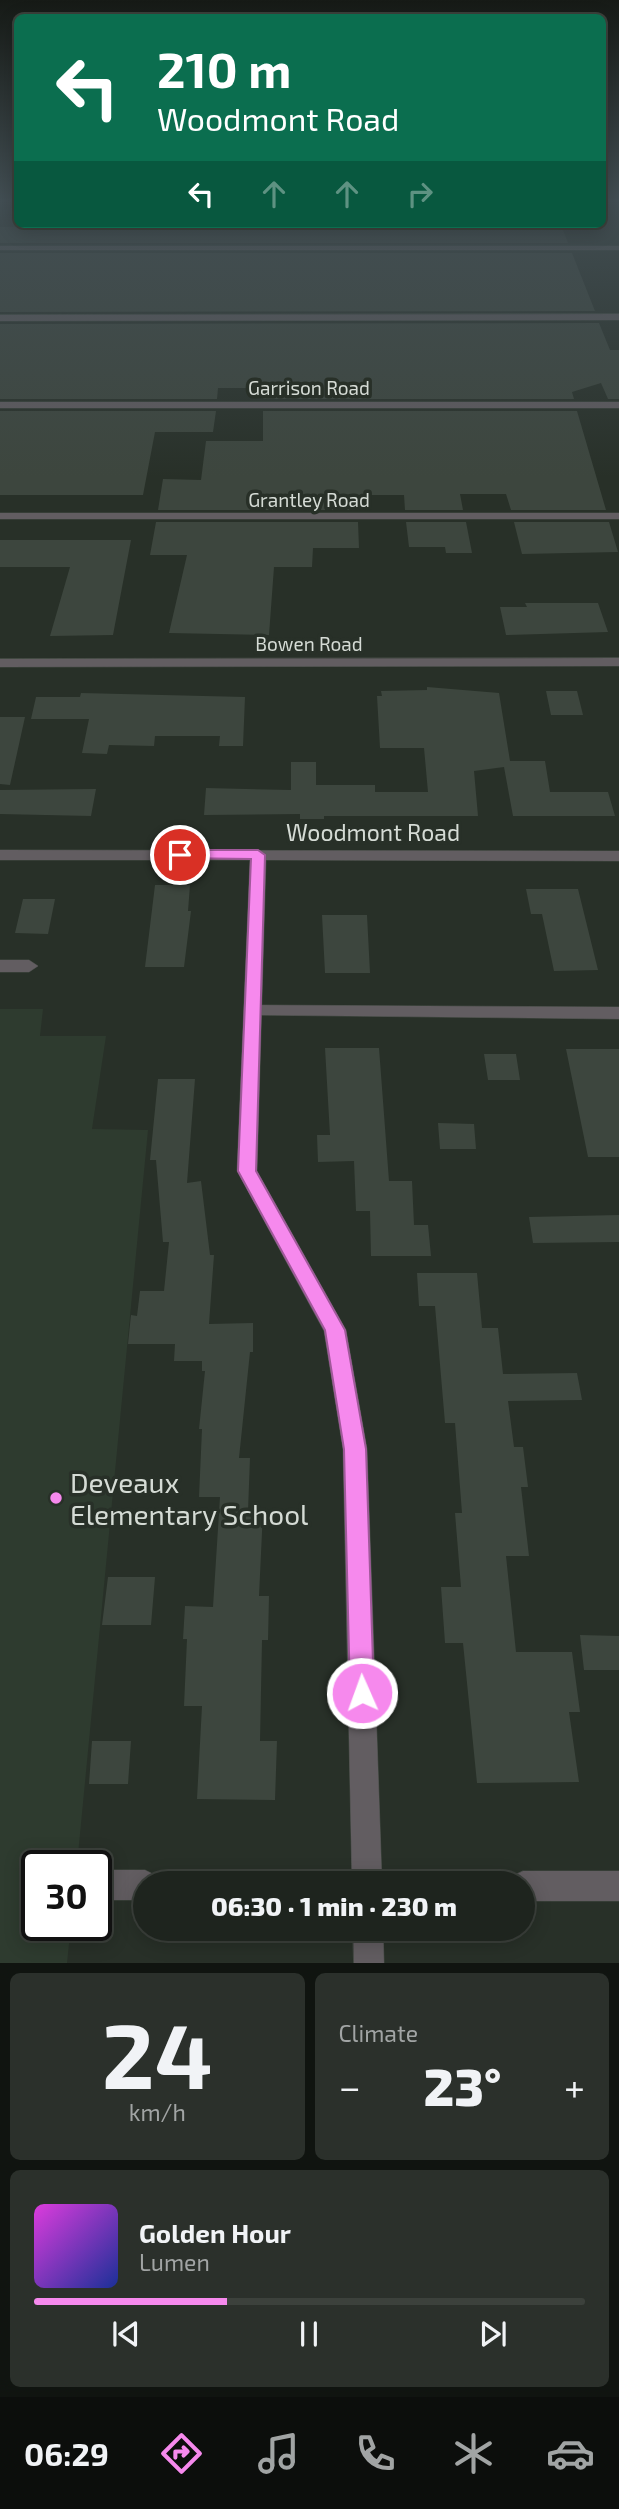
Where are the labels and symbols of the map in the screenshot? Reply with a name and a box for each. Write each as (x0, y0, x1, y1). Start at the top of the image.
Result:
street label: Garrison Road (248, 376, 370, 399)
street label: Grantley Road (248, 488, 370, 511)
street label: Bowen Road (255, 632, 363, 655)
street label: Woodmont Road (286, 818, 460, 846)
pin (150, 825, 210, 885)
place label: Deveaux Elementary School (70, 1465, 309, 1531)
marker: Deveaux Elementary School (48, 1490, 64, 1506)
position arrow (325, 1656, 399, 1730)
speed limit sign: 30 (21, 1850, 112, 1941)

